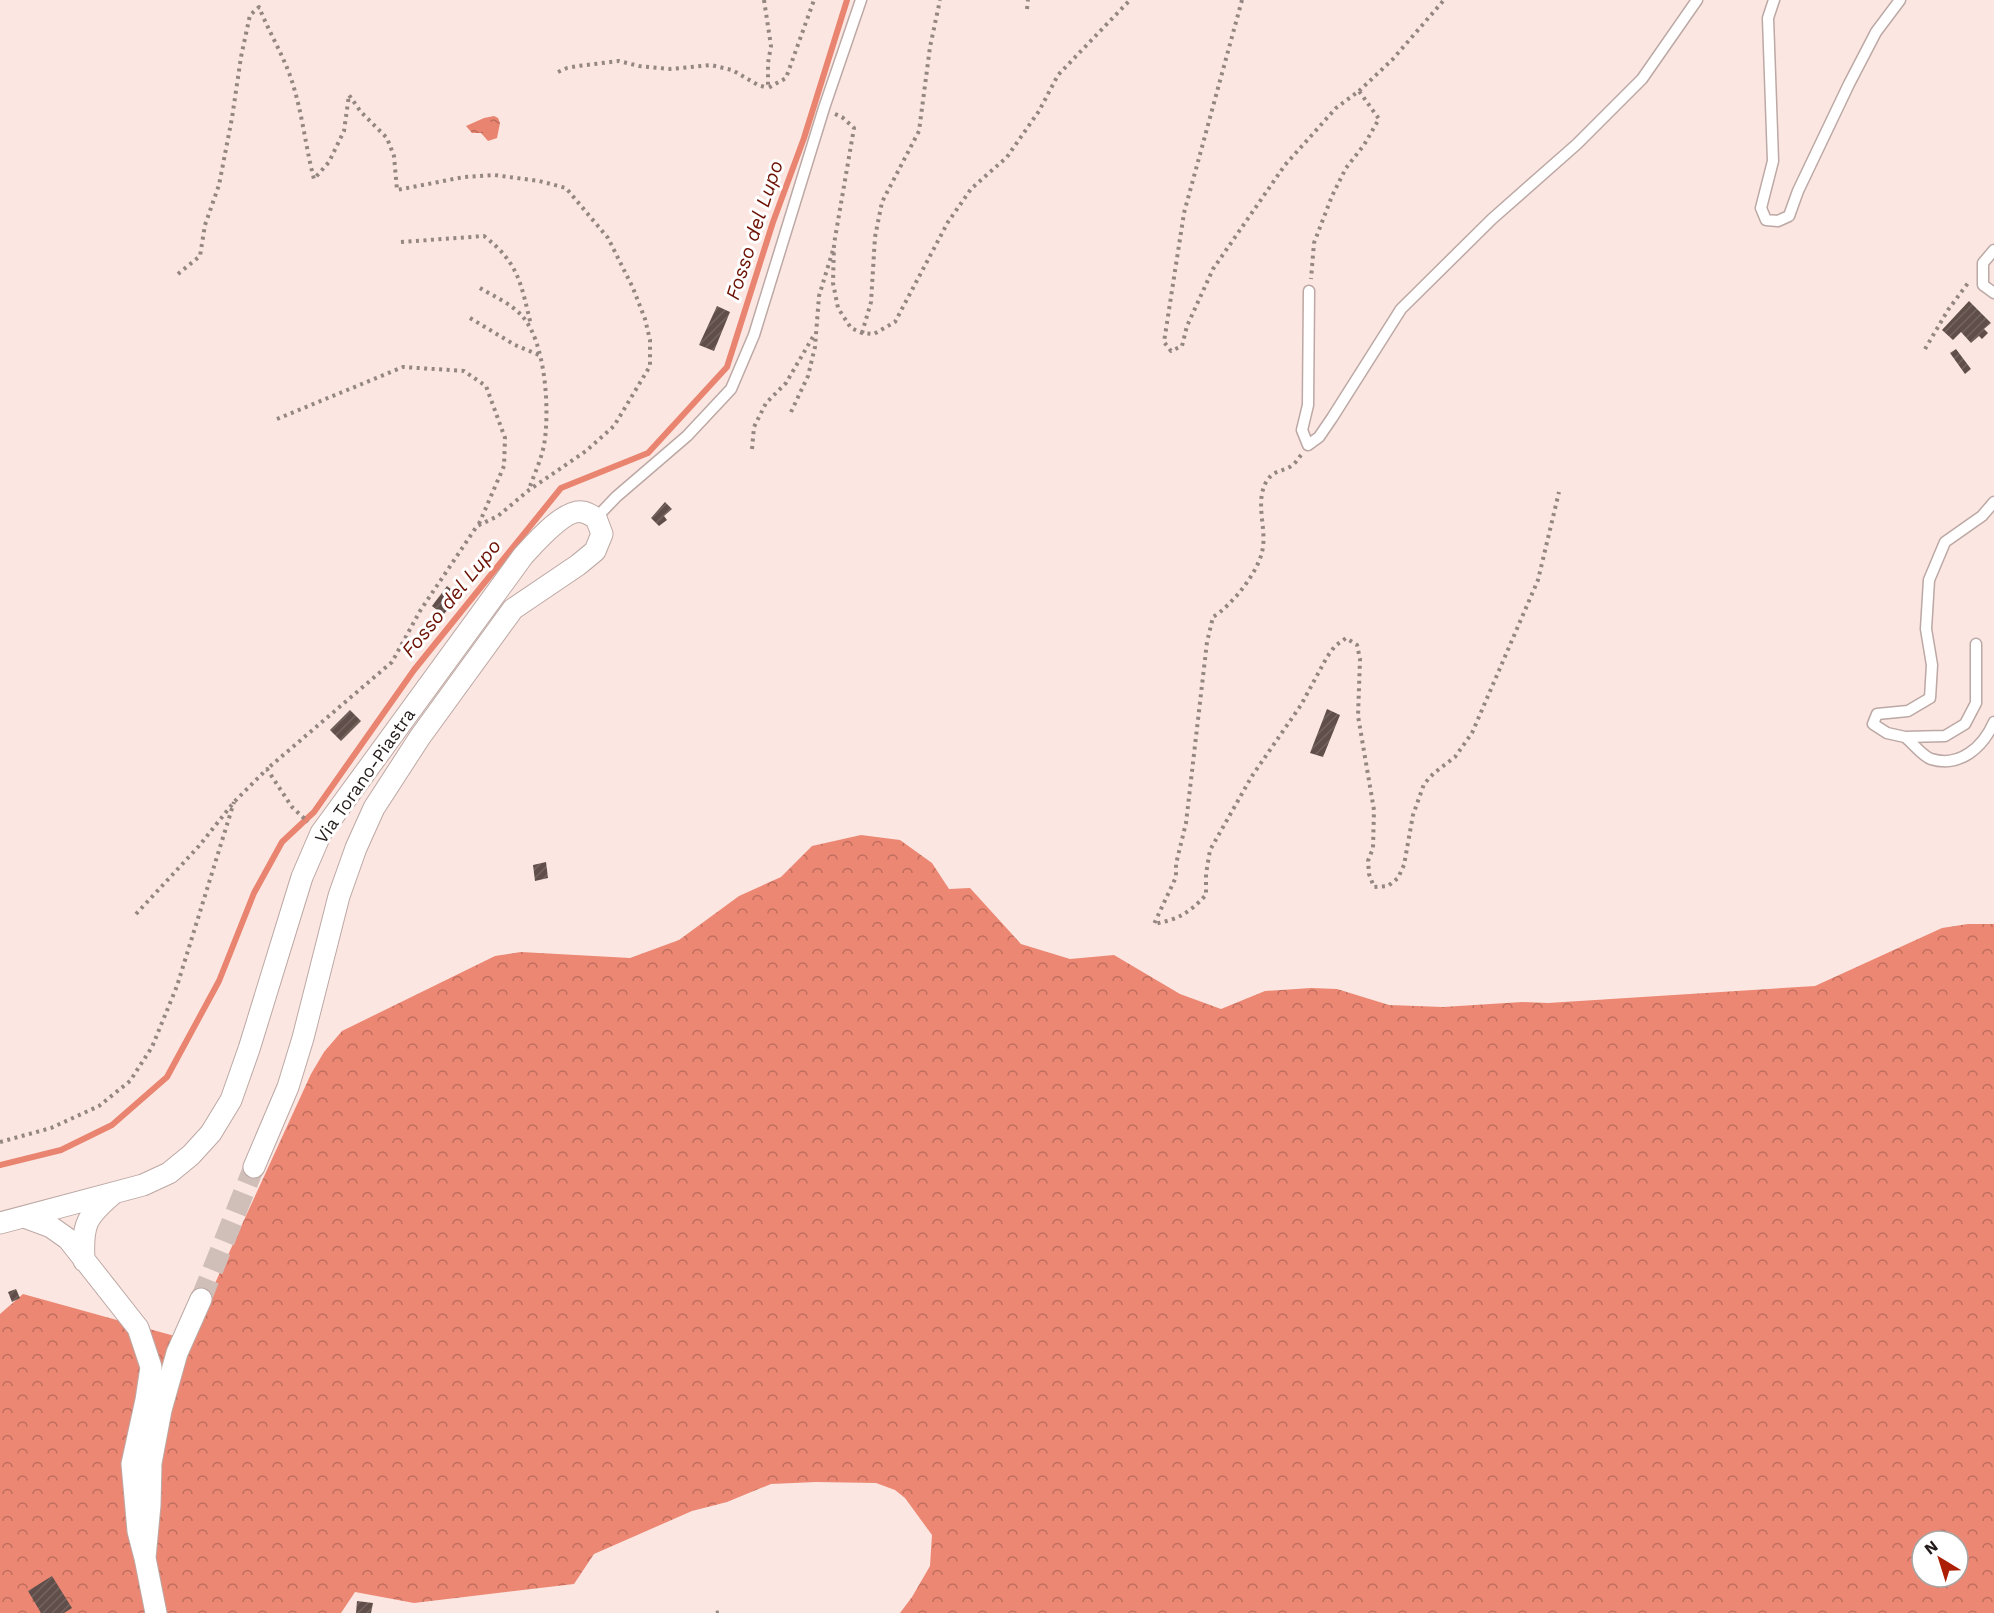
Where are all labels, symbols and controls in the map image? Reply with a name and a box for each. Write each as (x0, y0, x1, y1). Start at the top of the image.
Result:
water label: Fosso del Lupo (720, 157, 788, 303)
water label: Fosso del Lupo (396, 534, 506, 662)
street label: Via Torano-Piastra (310, 704, 419, 847)
north arrow (1910, 1529, 1970, 1589)
text: N (1921, 1536, 1942, 1559)

